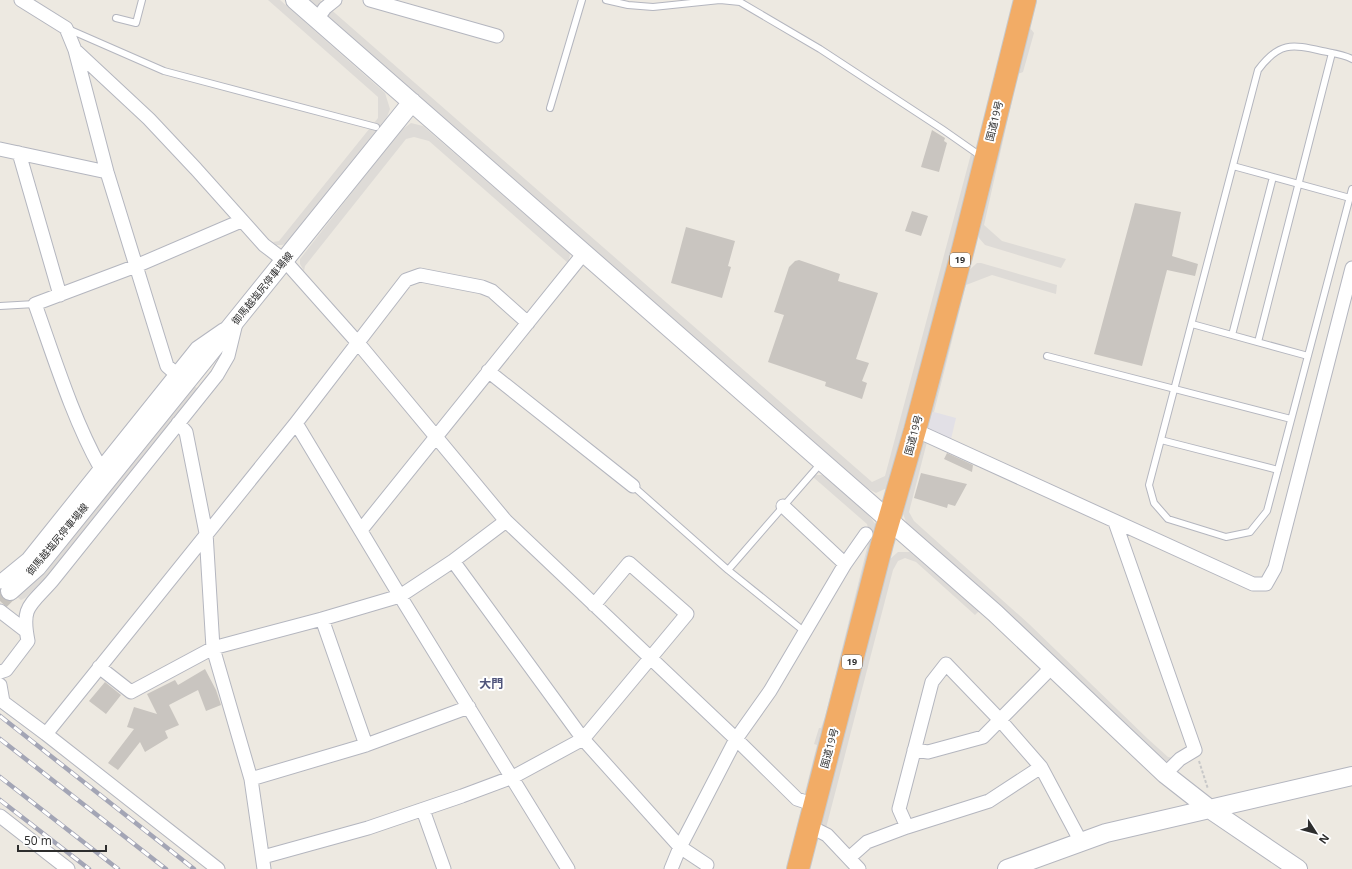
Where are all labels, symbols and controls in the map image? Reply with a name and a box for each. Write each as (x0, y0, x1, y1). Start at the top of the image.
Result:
street label: 国道19号 (982, 99, 1006, 143)
street label: 御馬越塩尻停車場線 (228, 249, 296, 327)
road number: 19 (950, 253, 970, 267)
street label: 国道19号 (901, 413, 925, 457)
street label: 御馬越塩尻停車場線 (23, 500, 91, 578)
road number: 19 (842, 655, 862, 669)
district label: 大門 (479, 675, 503, 692)
street label: 国道19号 (817, 726, 841, 770)
north arrow (1296, 813, 1336, 853)
scale bar (18, 827, 106, 853)
text: N (1316, 831, 1333, 847)
text: 50 m (24, 832, 52, 849)

